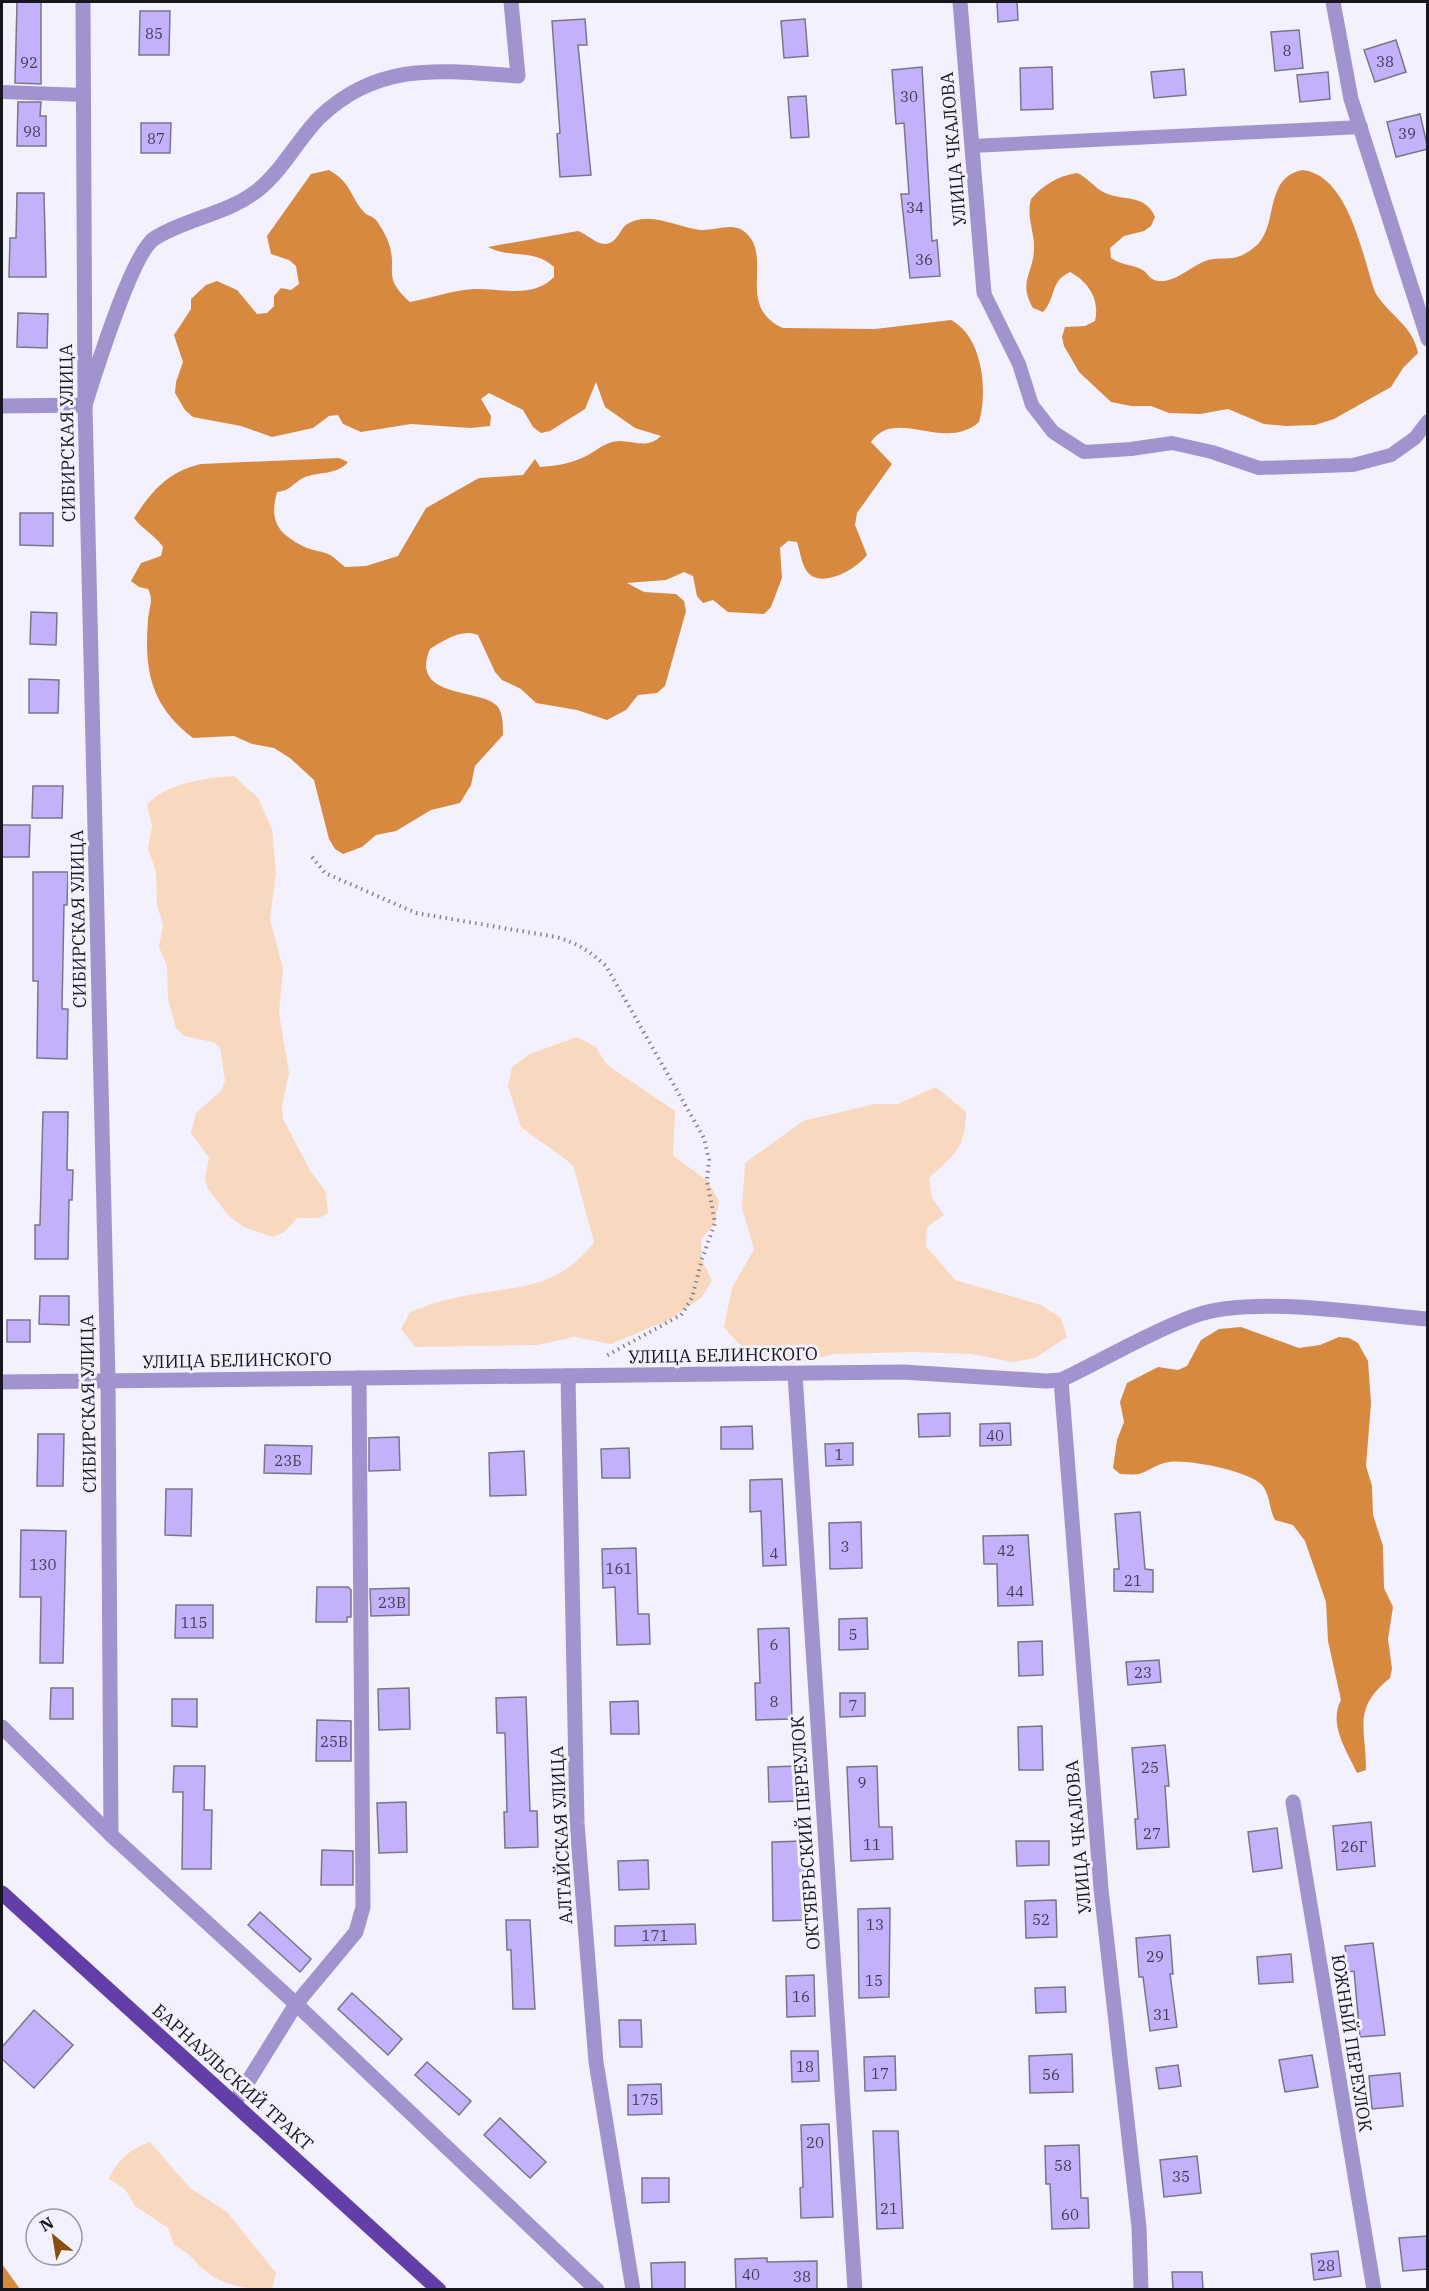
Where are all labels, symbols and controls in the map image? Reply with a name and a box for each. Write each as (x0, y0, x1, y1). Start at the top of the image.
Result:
house number: 85 (145, 24, 163, 43)
house number: 8 (1282, 41, 1292, 60)
house number: 38 (1376, 52, 1394, 71)
house number: 92 (20, 53, 38, 72)
street label: УЛИЦА ЧКАЛОВА (935, 70, 971, 227)
house number: 30 (900, 87, 918, 106)
house number: 98 (23, 122, 41, 141)
house number: 39 (1398, 124, 1416, 143)
house number: 87 (147, 129, 165, 148)
house number: 34 (906, 198, 924, 217)
house number: 36 (915, 250, 933, 269)
street label: СИБИРСКАЯ УЛИЦА (54, 343, 80, 522)
street label: СИБИРСКАЯ УЛИЦА (65, 829, 91, 1008)
street label: СИБИРСКАЯ УЛИЦА (75, 1314, 101, 1493)
street label: УЛИЦА БЕЛИНСКОГО (628, 1342, 818, 1368)
street label: УЛИЦА БЕЛИНСКОГО (142, 1347, 332, 1373)
house number: 40 (986, 1426, 1004, 1445)
house number: 1 (834, 1445, 844, 1464)
house number: 23Б (274, 1451, 302, 1470)
house number: 3 (840, 1537, 850, 1556)
house number: 42 (997, 1541, 1015, 1560)
house number: 4 (769, 1544, 779, 1563)
house number: 130 (29, 1555, 57, 1574)
house number: 161 (605, 1559, 633, 1578)
house number: 21 (1124, 1571, 1142, 1590)
house number: 44 (1006, 1582, 1024, 1601)
house number: 23В (378, 1593, 406, 1612)
house number: 115 (180, 1613, 208, 1632)
house number: 5 (848, 1625, 858, 1644)
house number: 6 (769, 1635, 779, 1654)
house number: 23 (1134, 1663, 1152, 1682)
house number: 8 (769, 1692, 779, 1711)
house number: 7 (848, 1696, 858, 1715)
street label: ОКТЯБРЬСКИЙ ПЕРЕУЛОК (785, 1715, 825, 1951)
house number: 25В (320, 1732, 348, 1751)
street label: АЛТАЙСКАЯ УЛИЦА (545, 1745, 577, 1925)
street label: УЛИЦА ЧКАЛОВА (1060, 1758, 1096, 1915)
house number: 25 (1141, 1758, 1159, 1777)
house number: 9 (857, 1773, 867, 1792)
house number: 27 (1143, 1824, 1161, 1843)
house number: 11 (863, 1835, 881, 1854)
house number: 26Г (1341, 1837, 1367, 1856)
house number: 52 (1032, 1910, 1050, 1929)
house number: 13 (866, 1915, 884, 1934)
house number: 171 (641, 1926, 669, 1945)
house number: 29 (1146, 1947, 1164, 1966)
street label: ЮЖНЫЙ ПЕРЕУЛОК (1327, 1952, 1378, 2134)
house number: 15 (865, 1971, 883, 1990)
house number: 16 (792, 1987, 810, 2006)
street label: БАРНАУЛЬСКИЙ ТРАКТ (148, 1999, 319, 2156)
house number: 31 (1153, 2005, 1171, 2024)
house number: 18 (796, 2057, 814, 2076)
house number: 17 (871, 2064, 889, 2083)
house number: 56 (1042, 2065, 1060, 2084)
house number: 175 (631, 2090, 659, 2109)
house number: 20 (806, 2133, 824, 2152)
house number: 58 (1054, 2156, 1072, 2175)
house number: 35 (1172, 2167, 1190, 2186)
house number: 21 (880, 2199, 898, 2218)
house number: 60 (1061, 2205, 1079, 2224)
north arrow (24, 2207, 84, 2267)
text: N (36, 2212, 57, 2236)
house number: 28 (1317, 2256, 1335, 2275)
house number: 40 (742, 2265, 760, 2284)
house number: 38 (793, 2267, 811, 2286)

